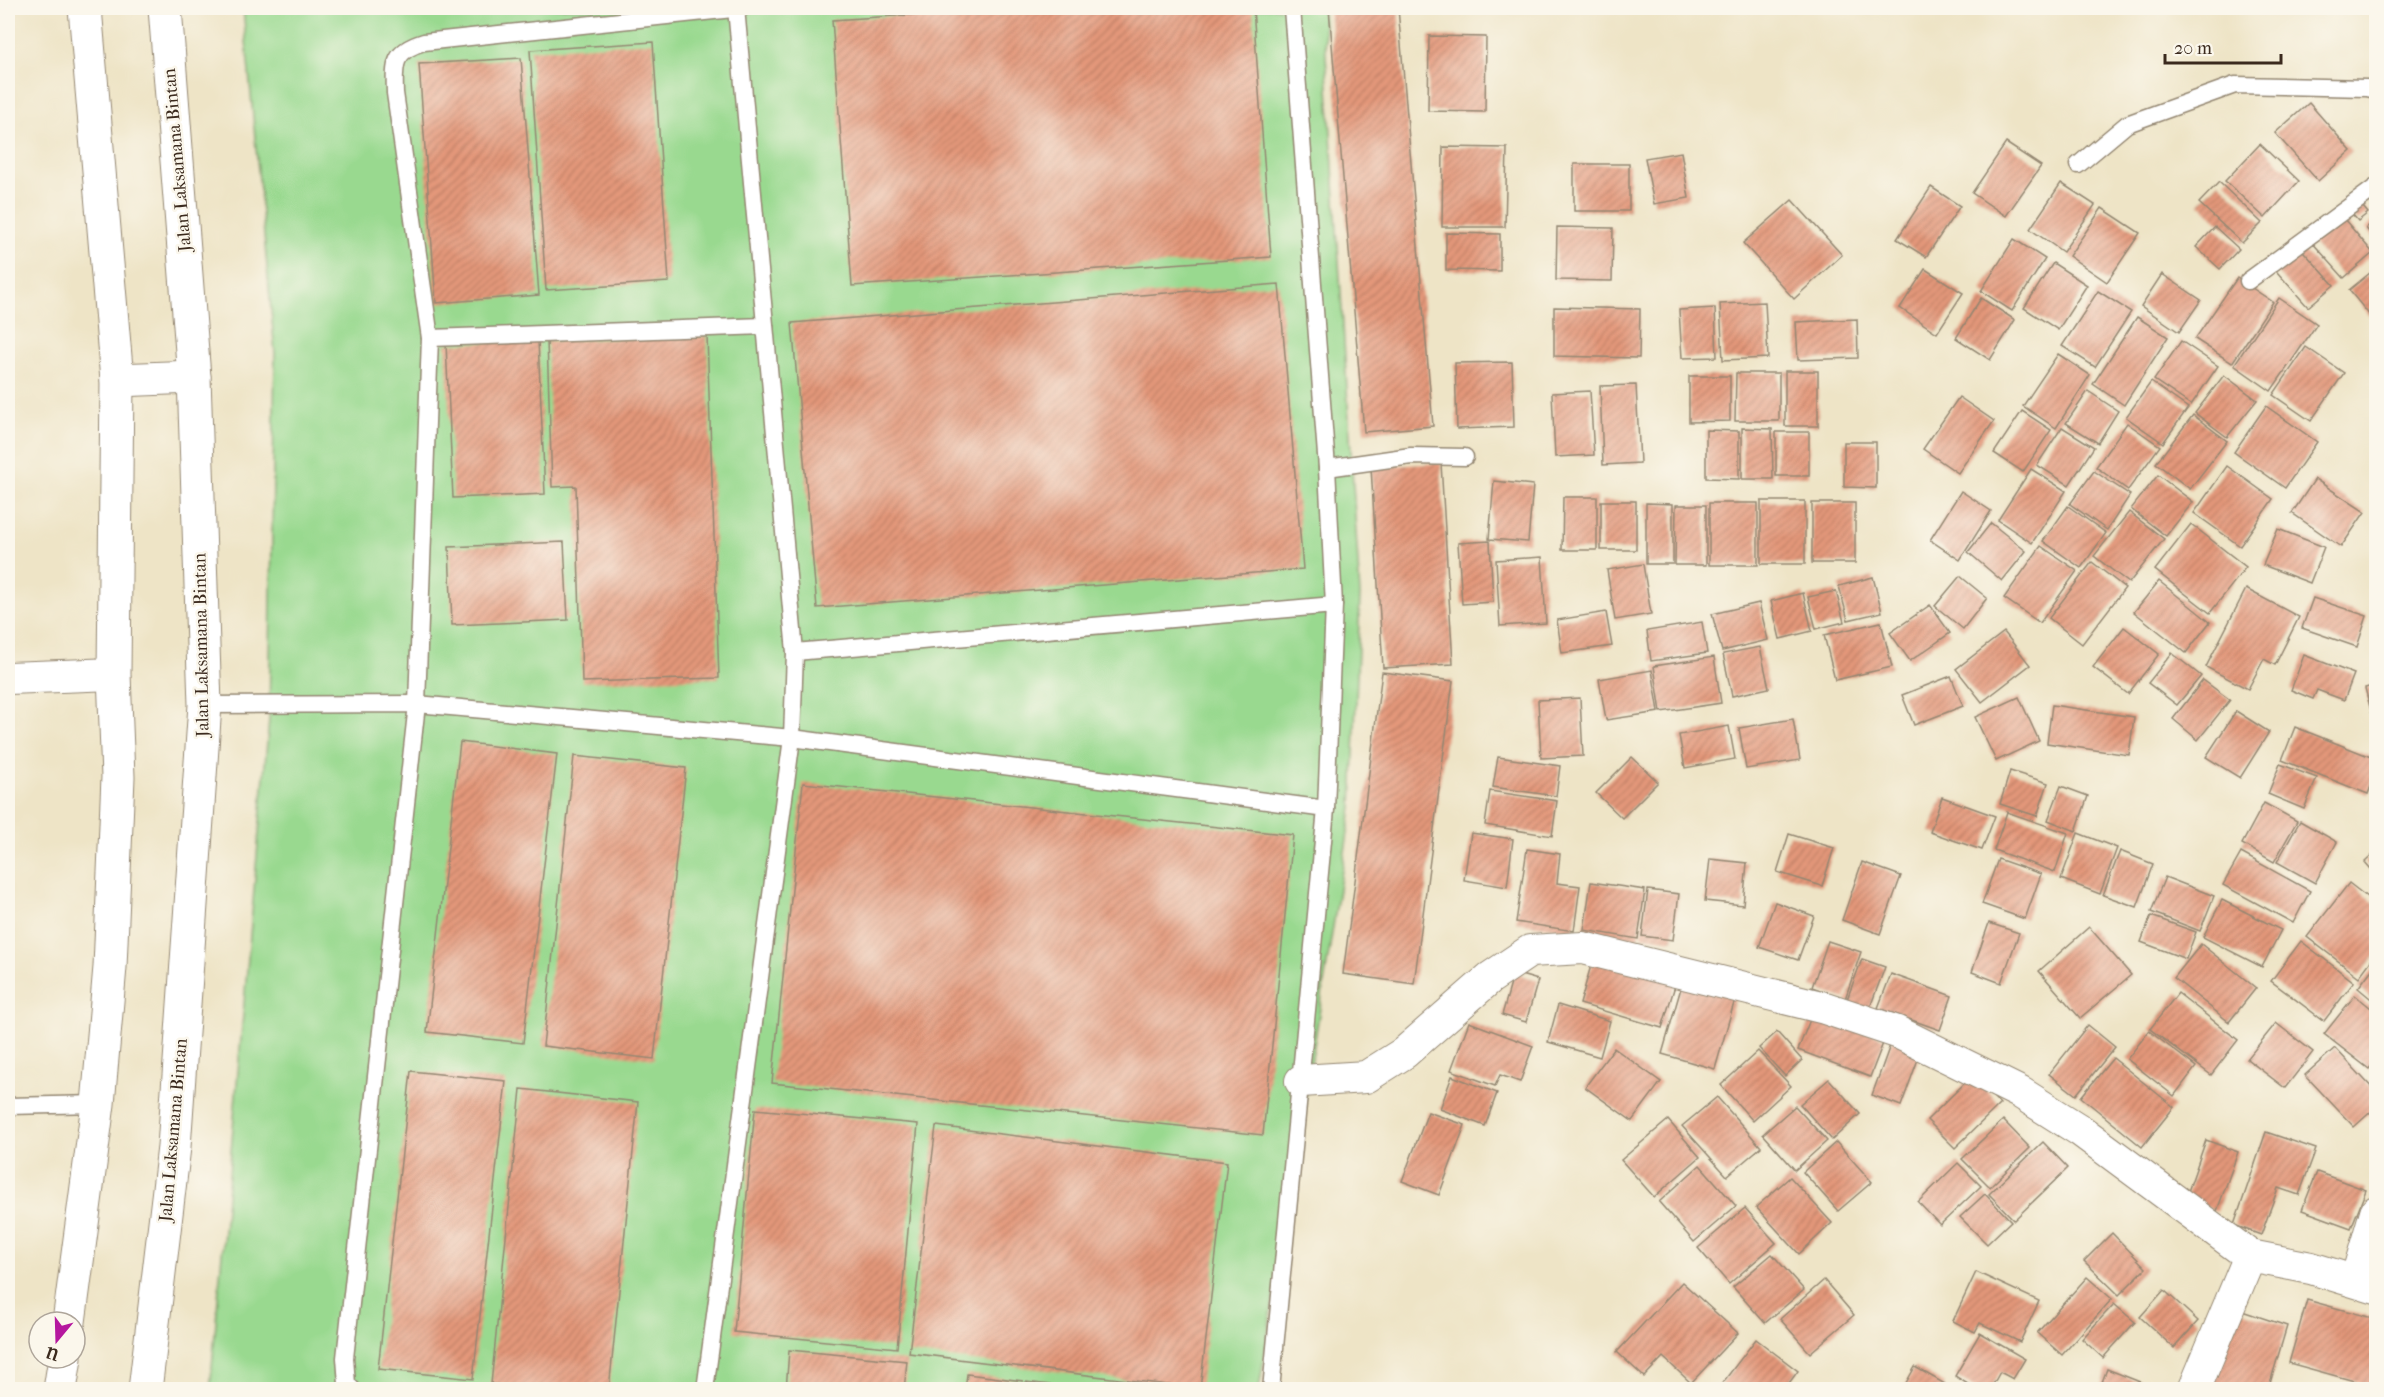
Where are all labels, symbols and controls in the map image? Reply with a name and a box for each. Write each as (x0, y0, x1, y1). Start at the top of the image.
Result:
scale bar (2165, 27, 2280, 65)
text: 20 m (2174, 38, 2212, 59)
street label: Jalan Laksamana Bintan (159, 67, 196, 255)
street label: Jalan Laksamana Bintan (189, 552, 214, 739)
street label: Jalan Laksamana Bintan (155, 1037, 192, 1225)
north arrow (27, 1310, 87, 1370)
text: U (43, 1343, 62, 1365)

